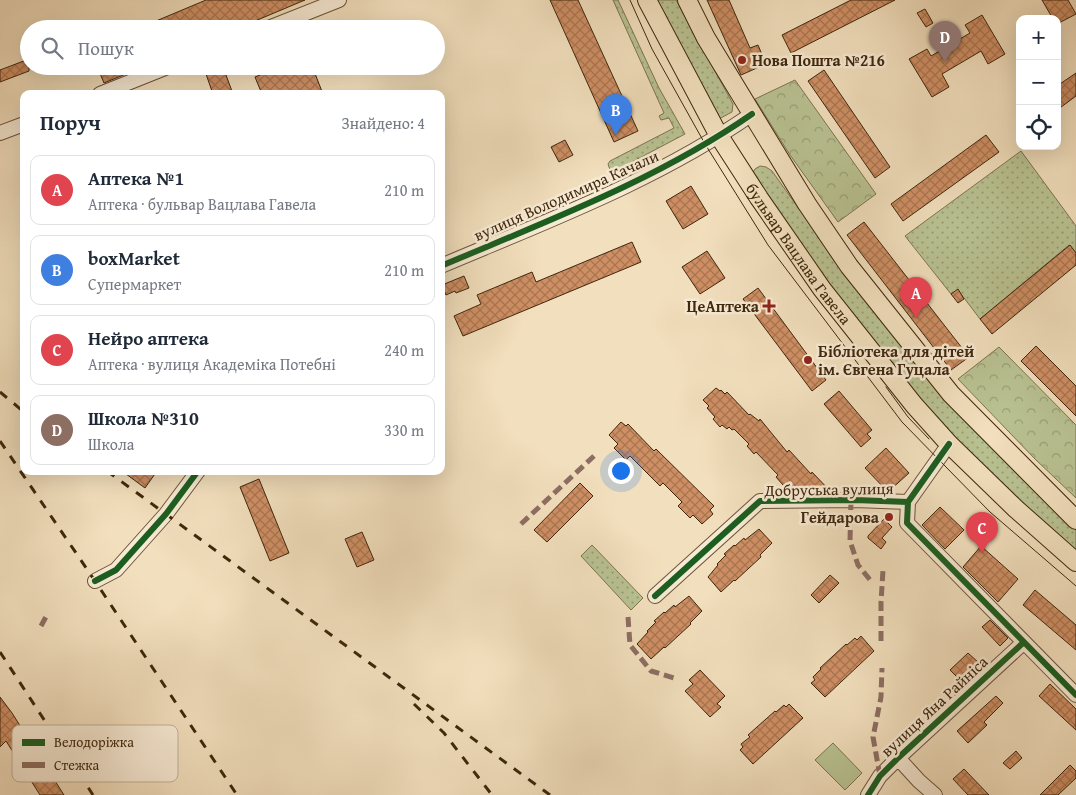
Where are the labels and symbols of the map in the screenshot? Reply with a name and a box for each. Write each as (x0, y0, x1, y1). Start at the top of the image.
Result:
pin: D (929, 21, 961, 62)
place label: Нова Пошта №216 (752, 48, 885, 72)
marker: Нова Пошта №216 (736, 54, 748, 66)
pin: B (600, 94, 632, 135)
street label: вулиця Володимира Качали (470, 143, 663, 247)
street label: бульвар Вацлава Гавела (740, 178, 858, 330)
pin: A (900, 277, 932, 318)
place label: ЦеАптека (687, 294, 760, 318)
marker: ЦеАптека (763, 300, 775, 312)
place label: Бібліотека для дітей ім. Євгена Гуцала (818, 339, 974, 381)
marker: Бібліотека для дітей ім. Євгена Гуцала (802, 354, 814, 366)
your location (608, 458, 634, 484)
street label: Добруська вулиця (763, 476, 894, 502)
place label: Гейдарова (801, 505, 880, 529)
marker: Гейдарова (883, 511, 895, 523)
pin: C (966, 512, 998, 553)
street label: вулиця Яна Райніса (875, 650, 993, 762)
legend (12, 725, 178, 782)
text: Велодоріжка (54, 732, 134, 752)
text: Стежка (54, 755, 100, 775)

